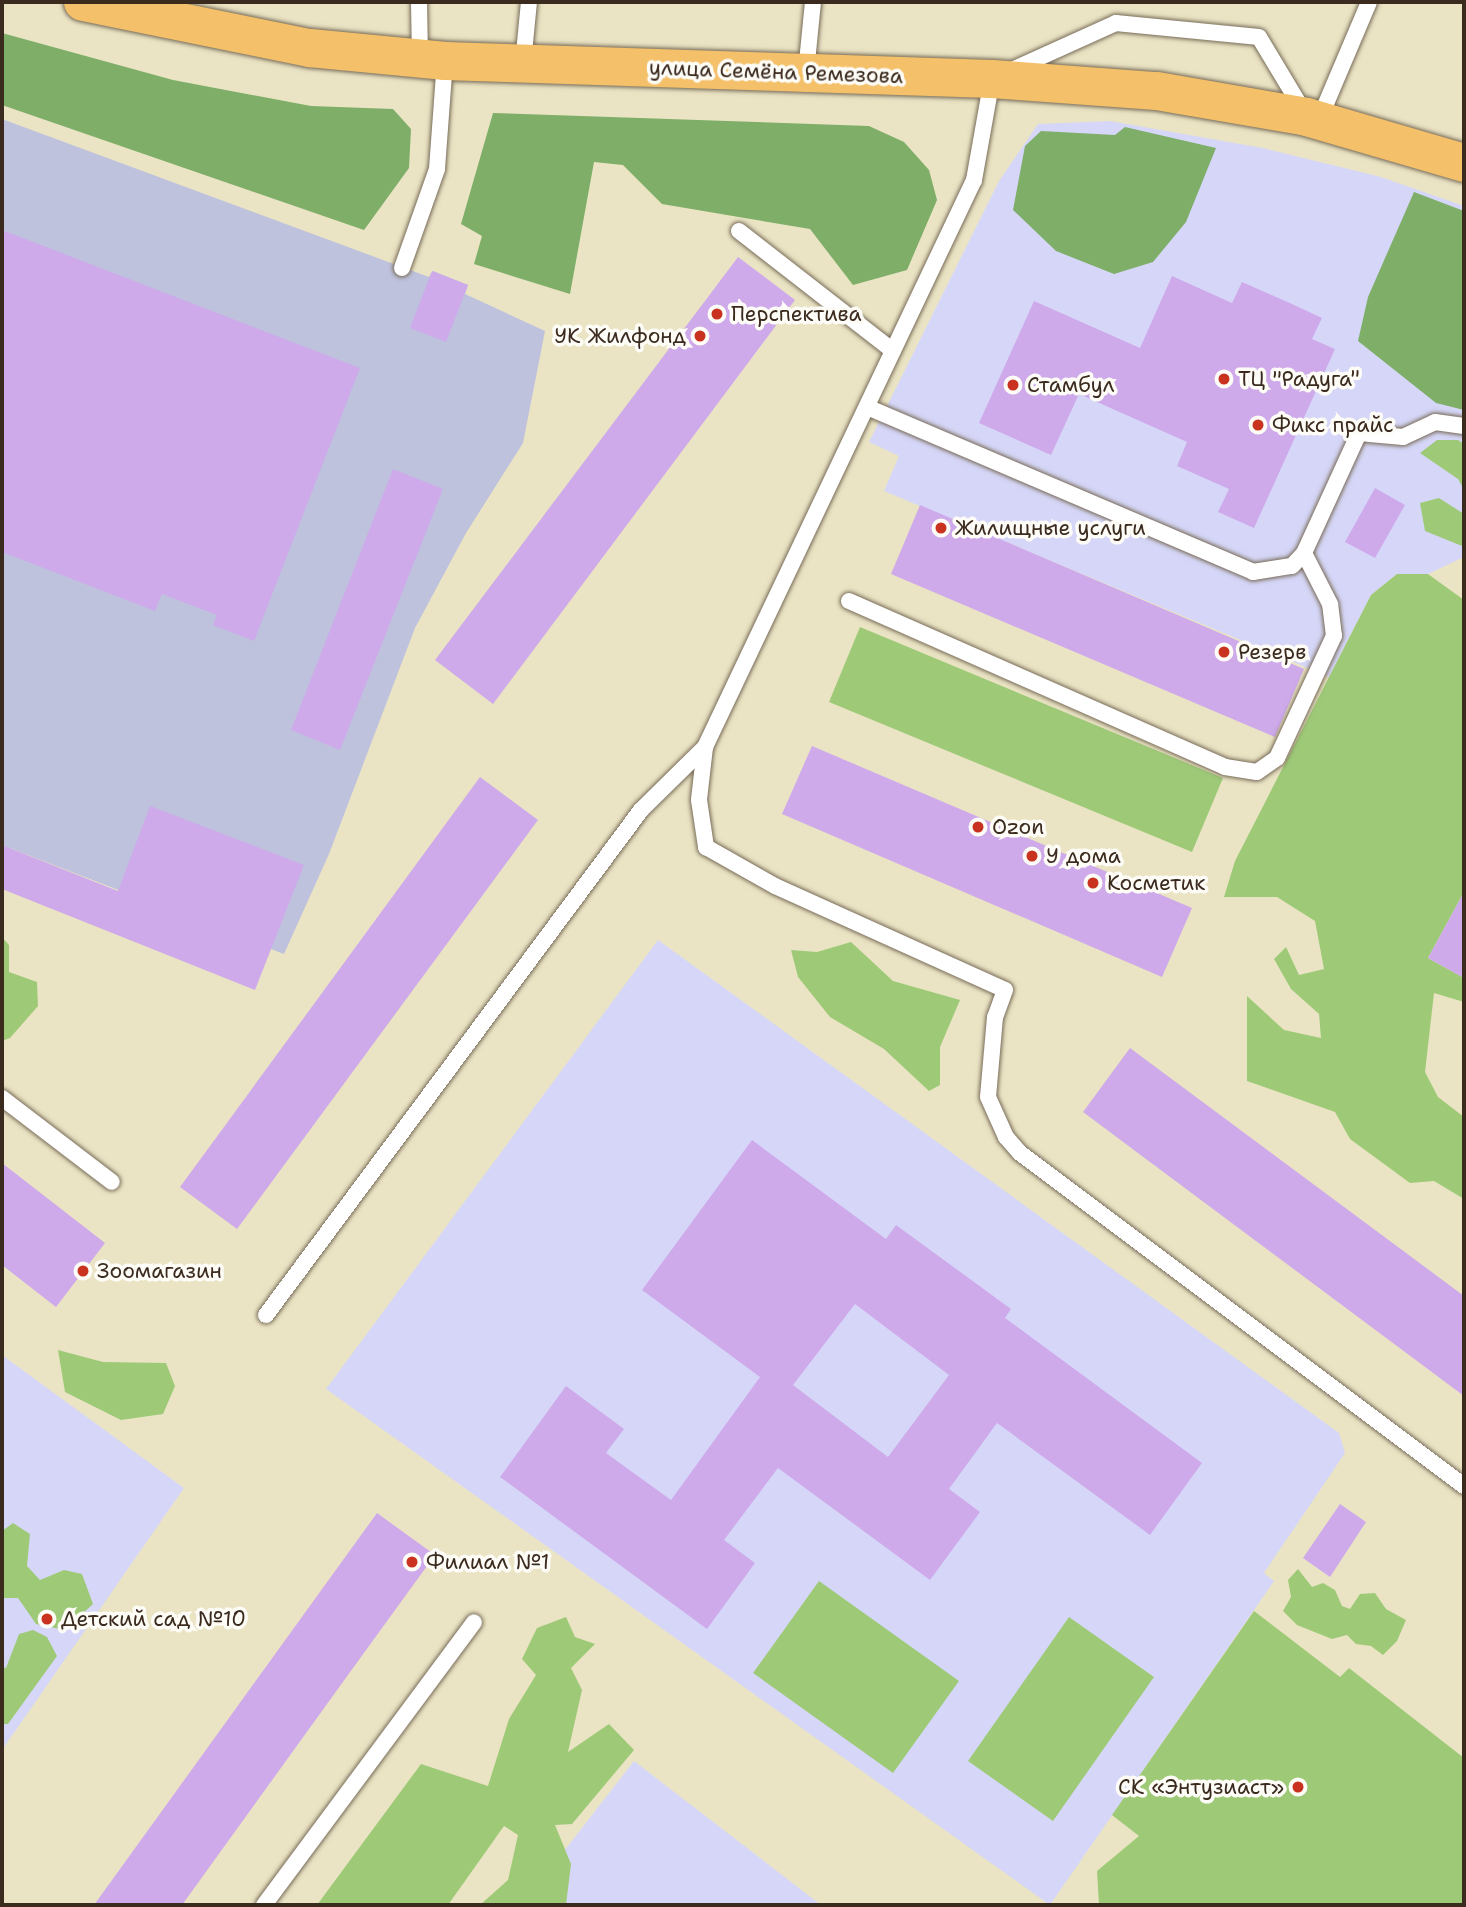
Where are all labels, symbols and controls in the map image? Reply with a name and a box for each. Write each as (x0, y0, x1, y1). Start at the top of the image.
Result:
street label: улица Семёна Ремезова (649, 55, 903, 89)
place label: Перспектива (731, 301, 862, 327)
marker: Перспектива (709, 306, 725, 322)
place label: УК Жилфонд (554, 323, 686, 349)
marker: УК Жилфонд (692, 328, 708, 344)
place label: ТЦ "Радуга" (1238, 366, 1360, 392)
marker: ТЦ "Радуга" (1216, 371, 1232, 387)
place label: Стамбул (1027, 372, 1115, 398)
marker: Стамбул (1005, 377, 1021, 393)
place label: Фикс прайс (1272, 412, 1394, 438)
marker: Фикс прайс (1250, 417, 1266, 433)
place label: Жилищные услуги (955, 515, 1146, 541)
marker: Жилищные услуги (933, 520, 949, 536)
place label: Резерв (1238, 639, 1306, 665)
marker: Резерв (1216, 644, 1232, 660)
place label: Ozon (992, 814, 1044, 840)
marker: Ozon (970, 819, 986, 835)
place label: У дома (1046, 843, 1121, 869)
marker: У дома (1024, 848, 1040, 864)
place label: Косметик (1107, 870, 1205, 896)
marker: Косметик (1085, 875, 1101, 891)
place label: Зоомагазин (97, 1258, 222, 1284)
marker: Зоомагазин (75, 1263, 91, 1279)
place label: Филиал №1 (426, 1549, 550, 1575)
marker: Филиал №1 (404, 1554, 420, 1570)
place label: Детский сад №10 (61, 1606, 246, 1632)
marker: Детский сад №10 (39, 1611, 55, 1627)
place label: СК «Энтузиаст» (1118, 1774, 1284, 1800)
marker: СК «Энтузиаст» (1290, 1779, 1306, 1795)

